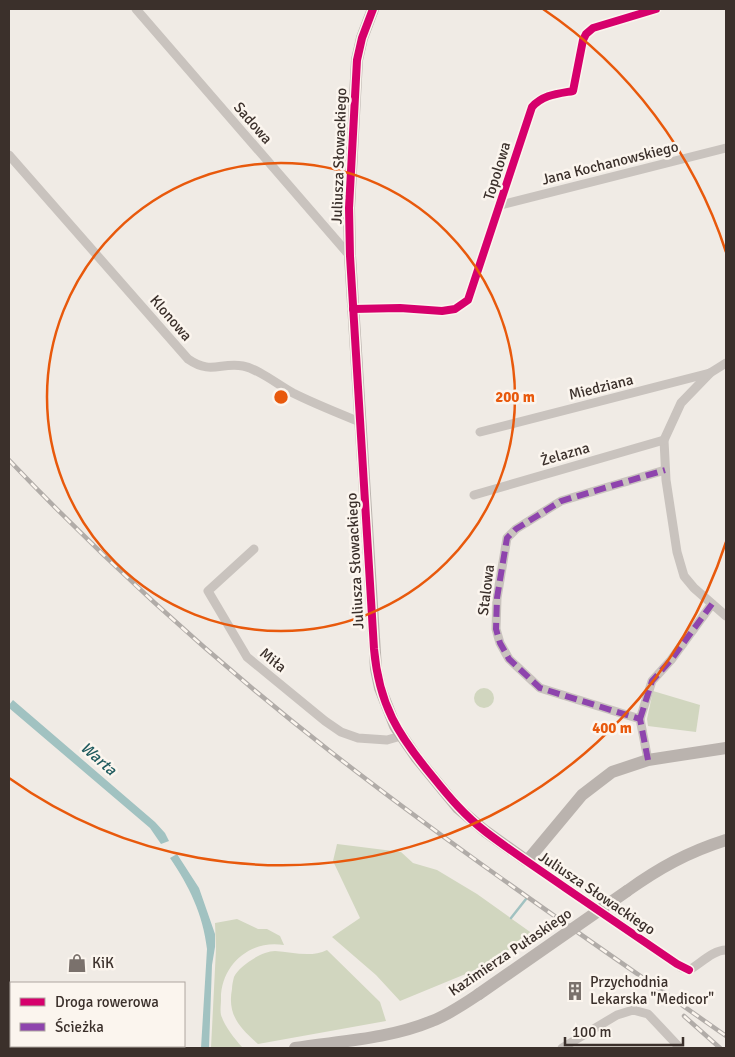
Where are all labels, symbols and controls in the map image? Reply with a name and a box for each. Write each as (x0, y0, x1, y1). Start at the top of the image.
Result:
street label: Juliusza Słowackiego (328, 87, 350, 225)
street label: Sadowa (230, 98, 276, 148)
street label: Jana Kochanowskiego (540, 137, 680, 189)
street label: Topolowa (480, 140, 514, 202)
street label: Klonowa (146, 291, 196, 345)
street label: Miedziana (567, 370, 635, 404)
centre of rings (272, 388, 290, 406)
text: 200 m (495, 388, 535, 406)
street label: Żelazna (538, 438, 592, 470)
street label: Juliusza Słowackiego (342, 492, 368, 630)
street label: Stalowa (474, 563, 498, 617)
street label: Miła (256, 644, 290, 676)
text: 400 m (592, 719, 632, 737)
water label: Warta (76, 738, 121, 780)
street label: Juliusza Słowackiego (535, 847, 659, 939)
street label: Kazimierza Pułaskiego (445, 904, 575, 1000)
shop icon: KiK (66, 952, 88, 974)
place label: KiK (92, 954, 114, 972)
place label: Przychodnia Lekarska "Medicor" (590, 973, 714, 1008)
building icon: Przychodnia Lekarska "Medicor" (564, 980, 586, 1002)
legend (10, 982, 185, 1047)
text: Droga rowerowa (55, 993, 159, 1011)
scale bar (565, 1014, 682, 1046)
text: Ścieżka (55, 1017, 104, 1036)
text: 100 m (572, 1023, 612, 1041)

